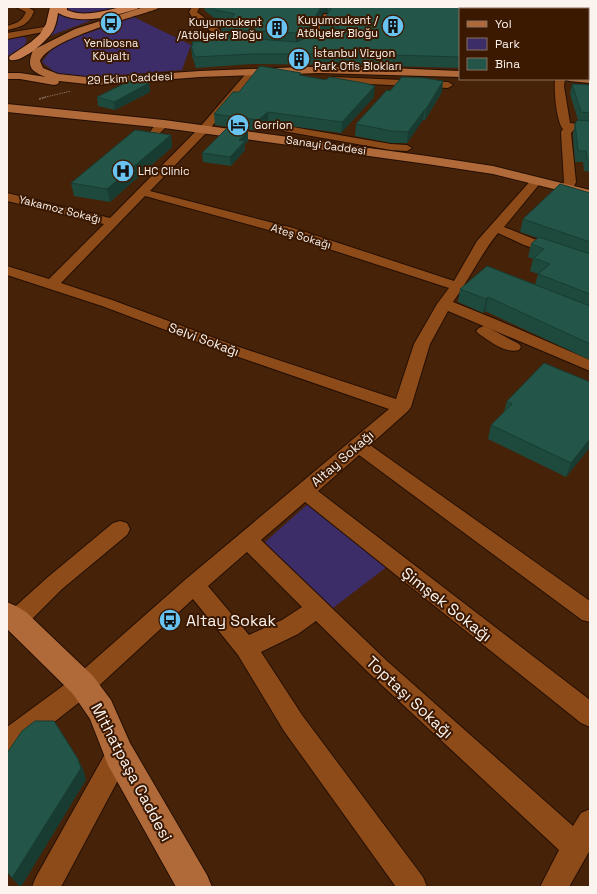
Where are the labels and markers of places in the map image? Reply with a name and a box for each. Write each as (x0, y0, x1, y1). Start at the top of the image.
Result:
bus stop icon: Yenibosna Köyaltı (98, 10, 124, 36)
place label: Kuyumcukent / Atölyeler Bloğu (297, 13, 379, 40)
building icon: Kuyumcukent / Atölyeler Bloğu (380, 13, 406, 39)
place label: Kuyumcukent /Atölyeler Bloğu (177, 15, 262, 42)
building icon: Kuyumcukent /Atölyeler Bloğu (264, 15, 290, 41)
place label: Yenibosna Köyaltı (84, 36, 139, 63)
building icon: İstanbul Vizyon Park Ofis Blokları (286, 46, 312, 72)
place label: İstanbul Vizyon Park Ofis Blokları (314, 46, 402, 73)
hotel icon: Gorrion (225, 112, 251, 138)
place label: Gorrion (254, 118, 293, 132)
hospital icon: LHC Clinic (110, 158, 136, 184)
place label: LHC Clinic (138, 164, 190, 178)
bus stop icon: Altay Sokak (157, 607, 183, 633)
place label: Altay Sokak (186, 610, 277, 631)

